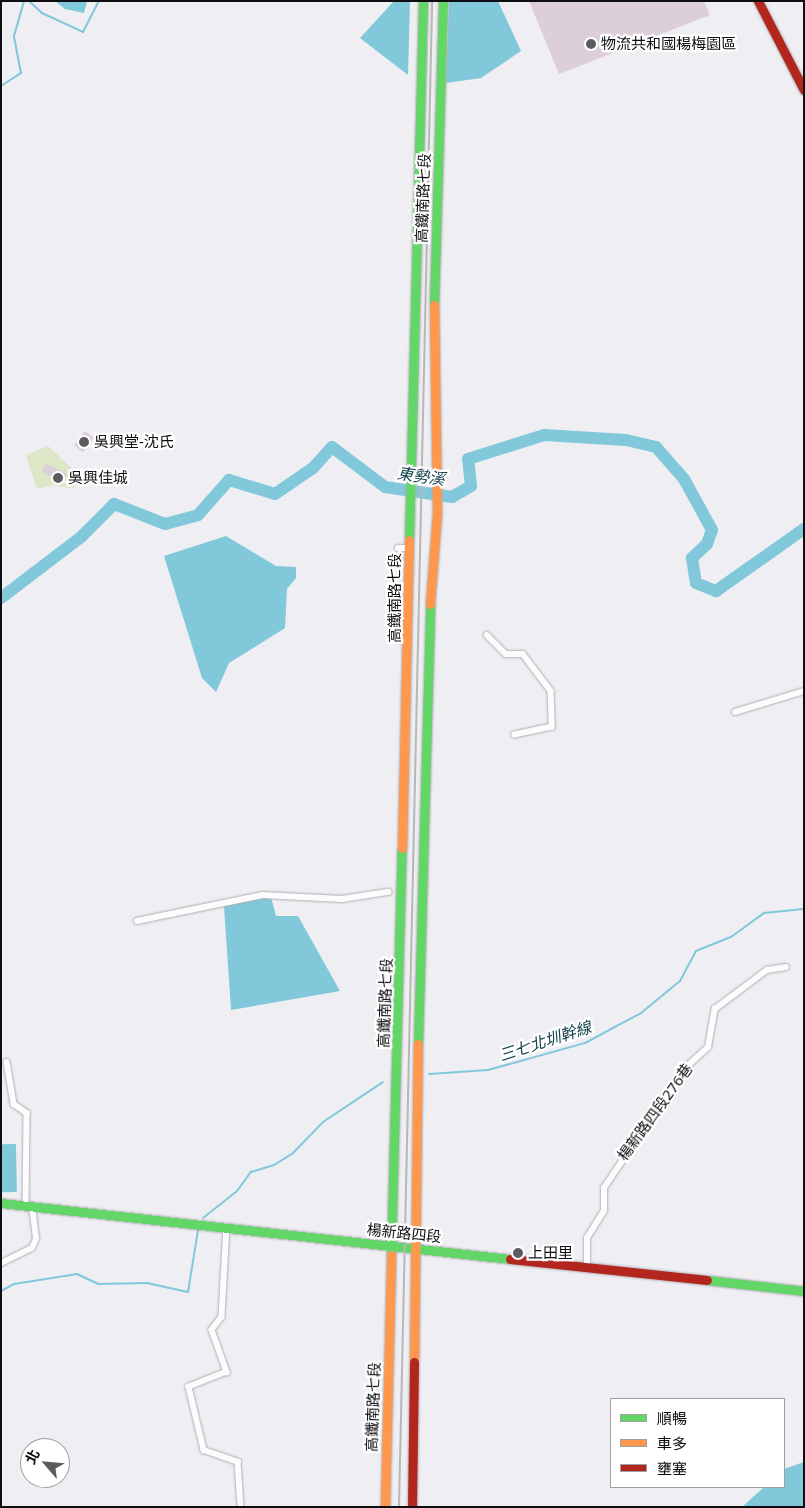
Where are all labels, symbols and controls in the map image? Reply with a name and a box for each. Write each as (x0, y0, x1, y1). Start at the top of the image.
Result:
place label: 物流共和國楊梅園區 (601, 35, 736, 53)
marker: 物流共和國楊梅園區 (585, 38, 597, 50)
street label: 高鐵南路七段 (412, 153, 434, 243)
place label: 吳興堂-沈氏 (94, 433, 174, 451)
marker: 吳興堂-沈氏 (78, 436, 90, 448)
water label: 東勢溪 (396, 463, 446, 489)
place label: 吳興佳城 (68, 469, 128, 487)
marker: 吳興佳城 (52, 472, 64, 484)
street label: 高鐵南路七段 (386, 553, 404, 643)
street label: 高鐵南路七段 (374, 958, 396, 1048)
water label: 三七北圳幹線 (496, 1017, 594, 1065)
street label: 楊新路四段276巷 (614, 1060, 696, 1164)
street label: 楊新路四段 (366, 1220, 442, 1246)
place label: 上田里 (528, 1244, 573, 1262)
marker: 上田里 (512, 1247, 524, 1259)
street label: 高鐵南路七段 (362, 1362, 384, 1452)
legend (610, 1398, 785, 1488)
text: 順暢 (657, 1408, 687, 1428)
text: 車多 (657, 1433, 687, 1453)
north arrow (20, 1438, 70, 1488)
text: 北 (20, 1446, 44, 1467)
text: 壅塞 (657, 1458, 687, 1478)

